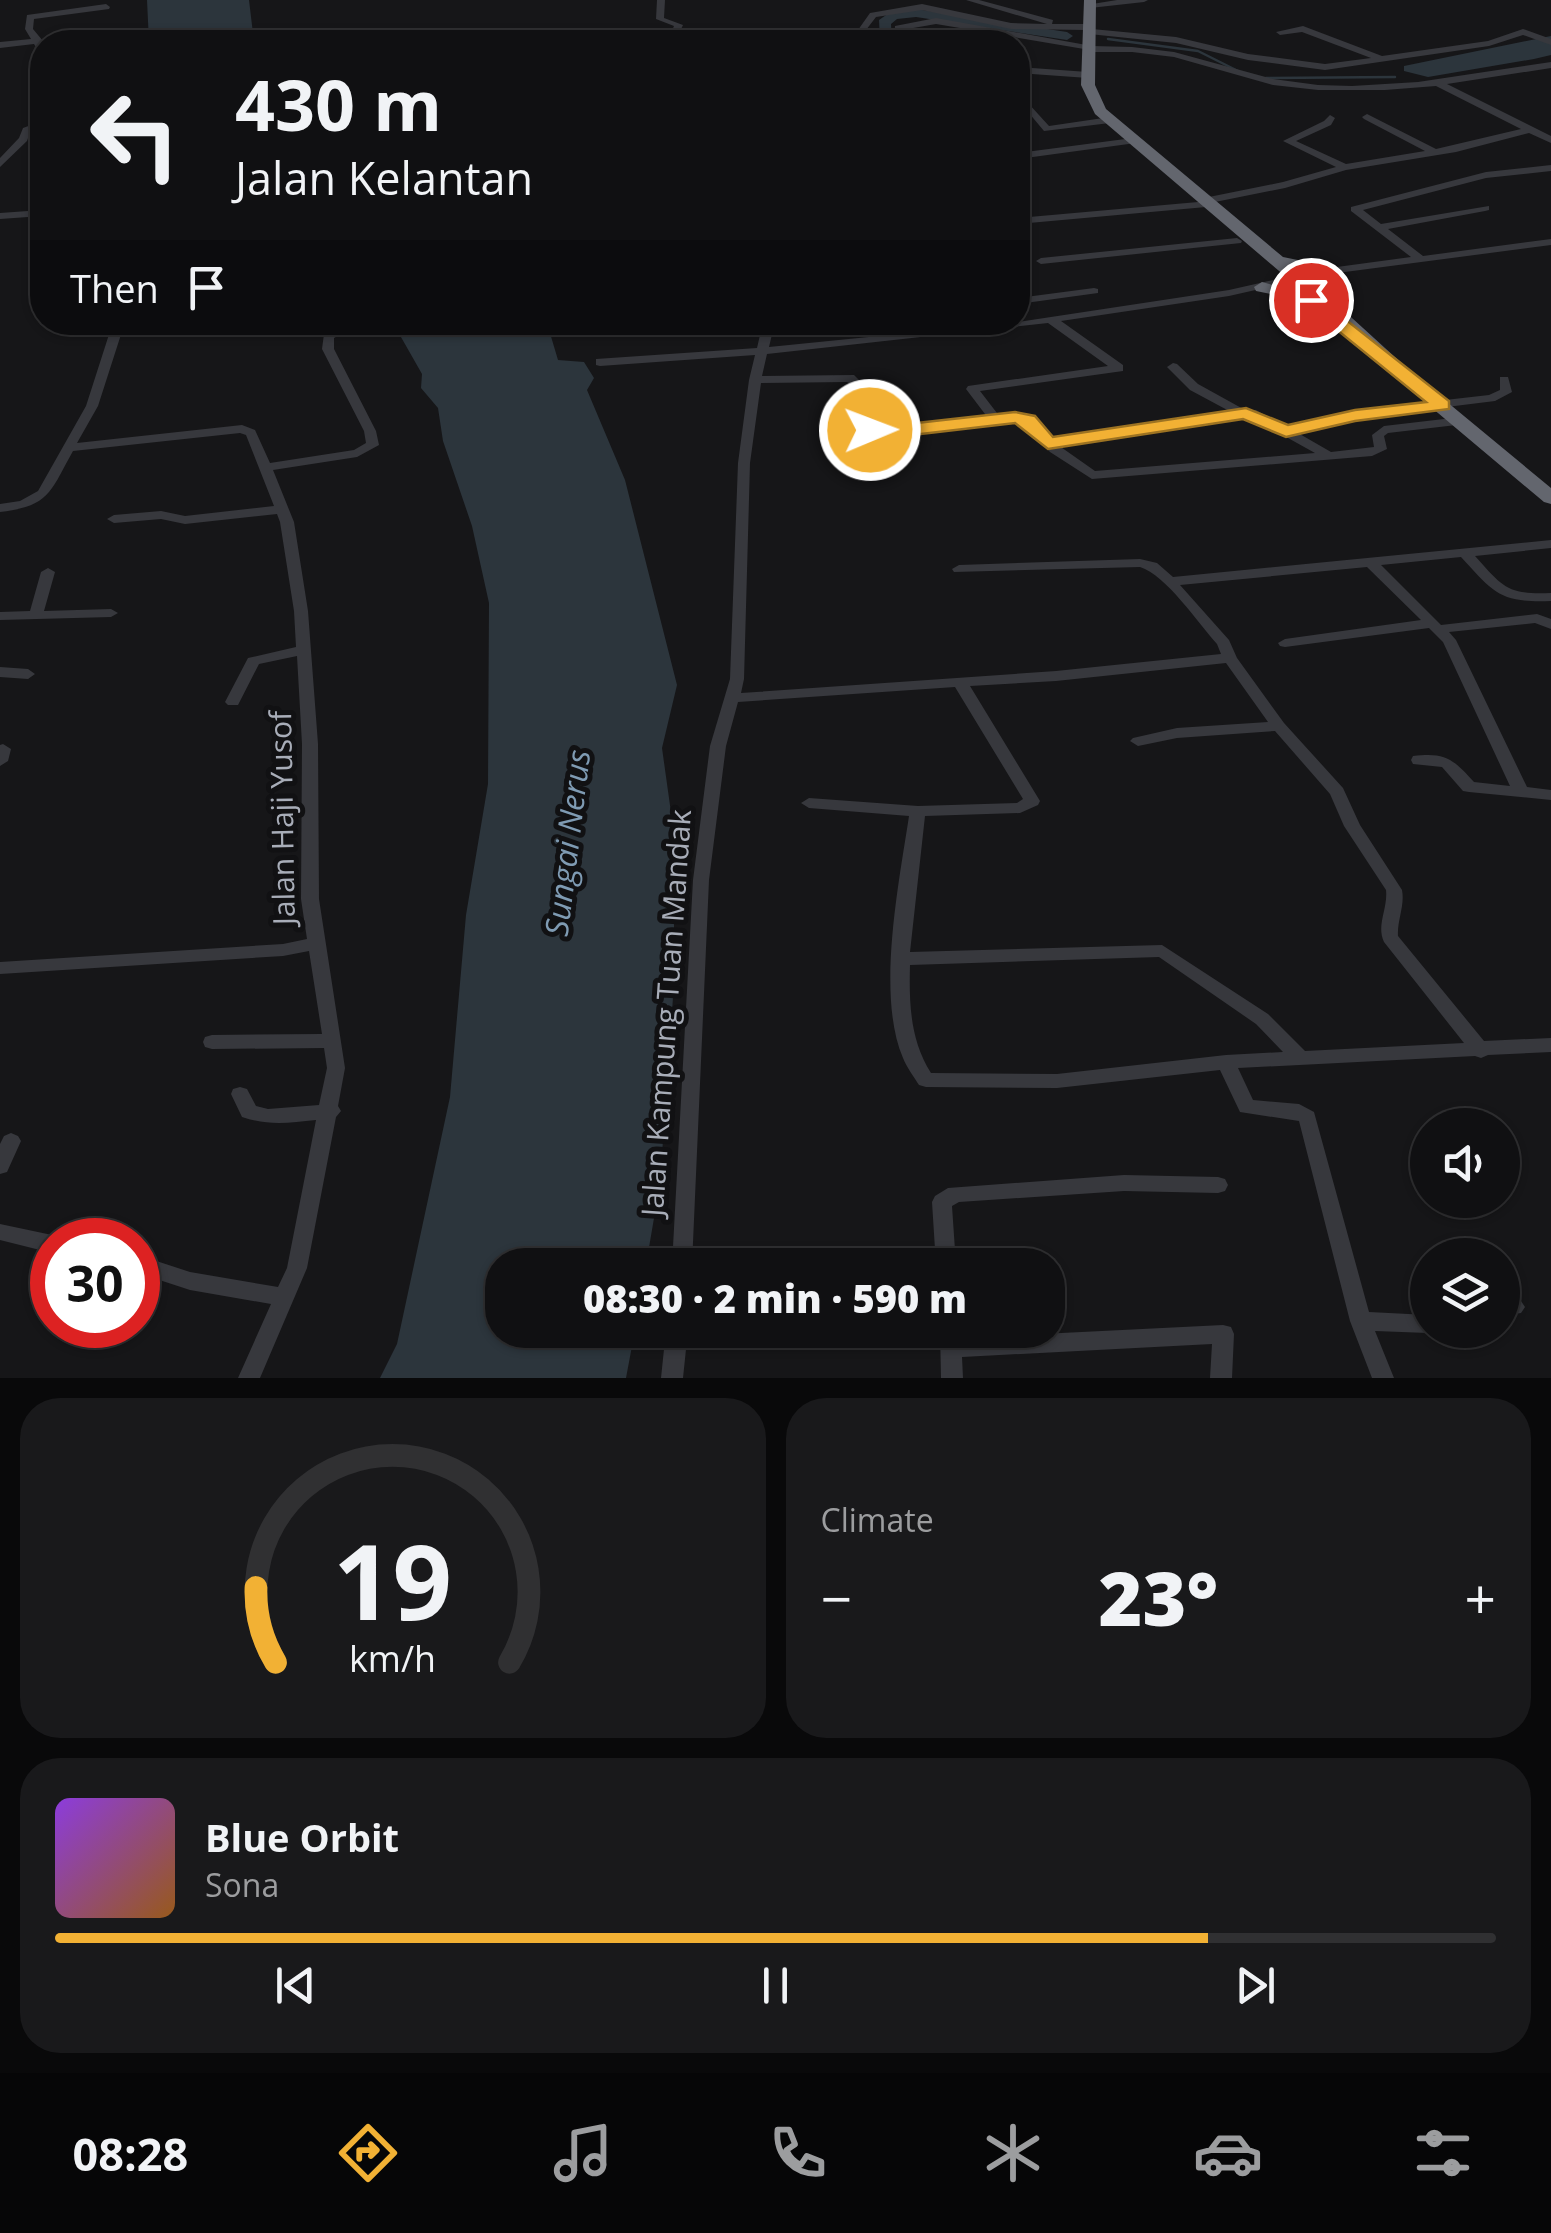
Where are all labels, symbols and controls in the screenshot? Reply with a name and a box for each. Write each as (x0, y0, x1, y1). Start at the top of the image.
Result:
text: 430 m (235, 56, 442, 152)
icon: left (70, 70, 200, 200)
text: Jalan Kelantan (235, 147, 533, 208)
pin (1269, 258, 1354, 343)
icon: arrive (179, 260, 234, 315)
text: Then (70, 262, 159, 314)
icon: arrive (1284, 273, 1339, 328)
position arrow (818, 378, 922, 482)
street label: Jalan Haji Yusof (259, 709, 304, 929)
water label: Sungai Nerus (534, 747, 599, 938)
street label: Jalan Kampung Tuan Mandak (631, 808, 700, 1221)
map controls (1410, 1108, 1520, 1348)
button: sound (1410, 1108, 1520, 1218)
speed limit sign: 30 (30, 1218, 160, 1348)
button: layers (1410, 1238, 1520, 1348)
text: 08:30 · 2 min · 590 m (583, 1272, 967, 1324)
text: Climate (821, 1498, 934, 1541)
text: 19 (333, 1509, 452, 1650)
text: 23° (1098, 1546, 1218, 1648)
text: − (821, 1560, 852, 1635)
text: + (1465, 1560, 1496, 1635)
text: km/h (349, 1634, 436, 1682)
text: Blue Orbit (205, 1811, 399, 1863)
text: Sona (205, 1863, 279, 1906)
icon: previous (268, 1958, 323, 2013)
icon: pause (748, 1958, 803, 2013)
icon: next (1228, 1958, 1283, 2013)
icon: directions (333, 2118, 403, 2188)
icon: music (548, 2118, 618, 2188)
icon: phone (763, 2118, 833, 2188)
icon: climate (978, 2118, 1048, 2188)
icon: car (1193, 2118, 1263, 2188)
icon: filters (1408, 2118, 1478, 2188)
text: 08:28 (73, 2123, 188, 2184)

